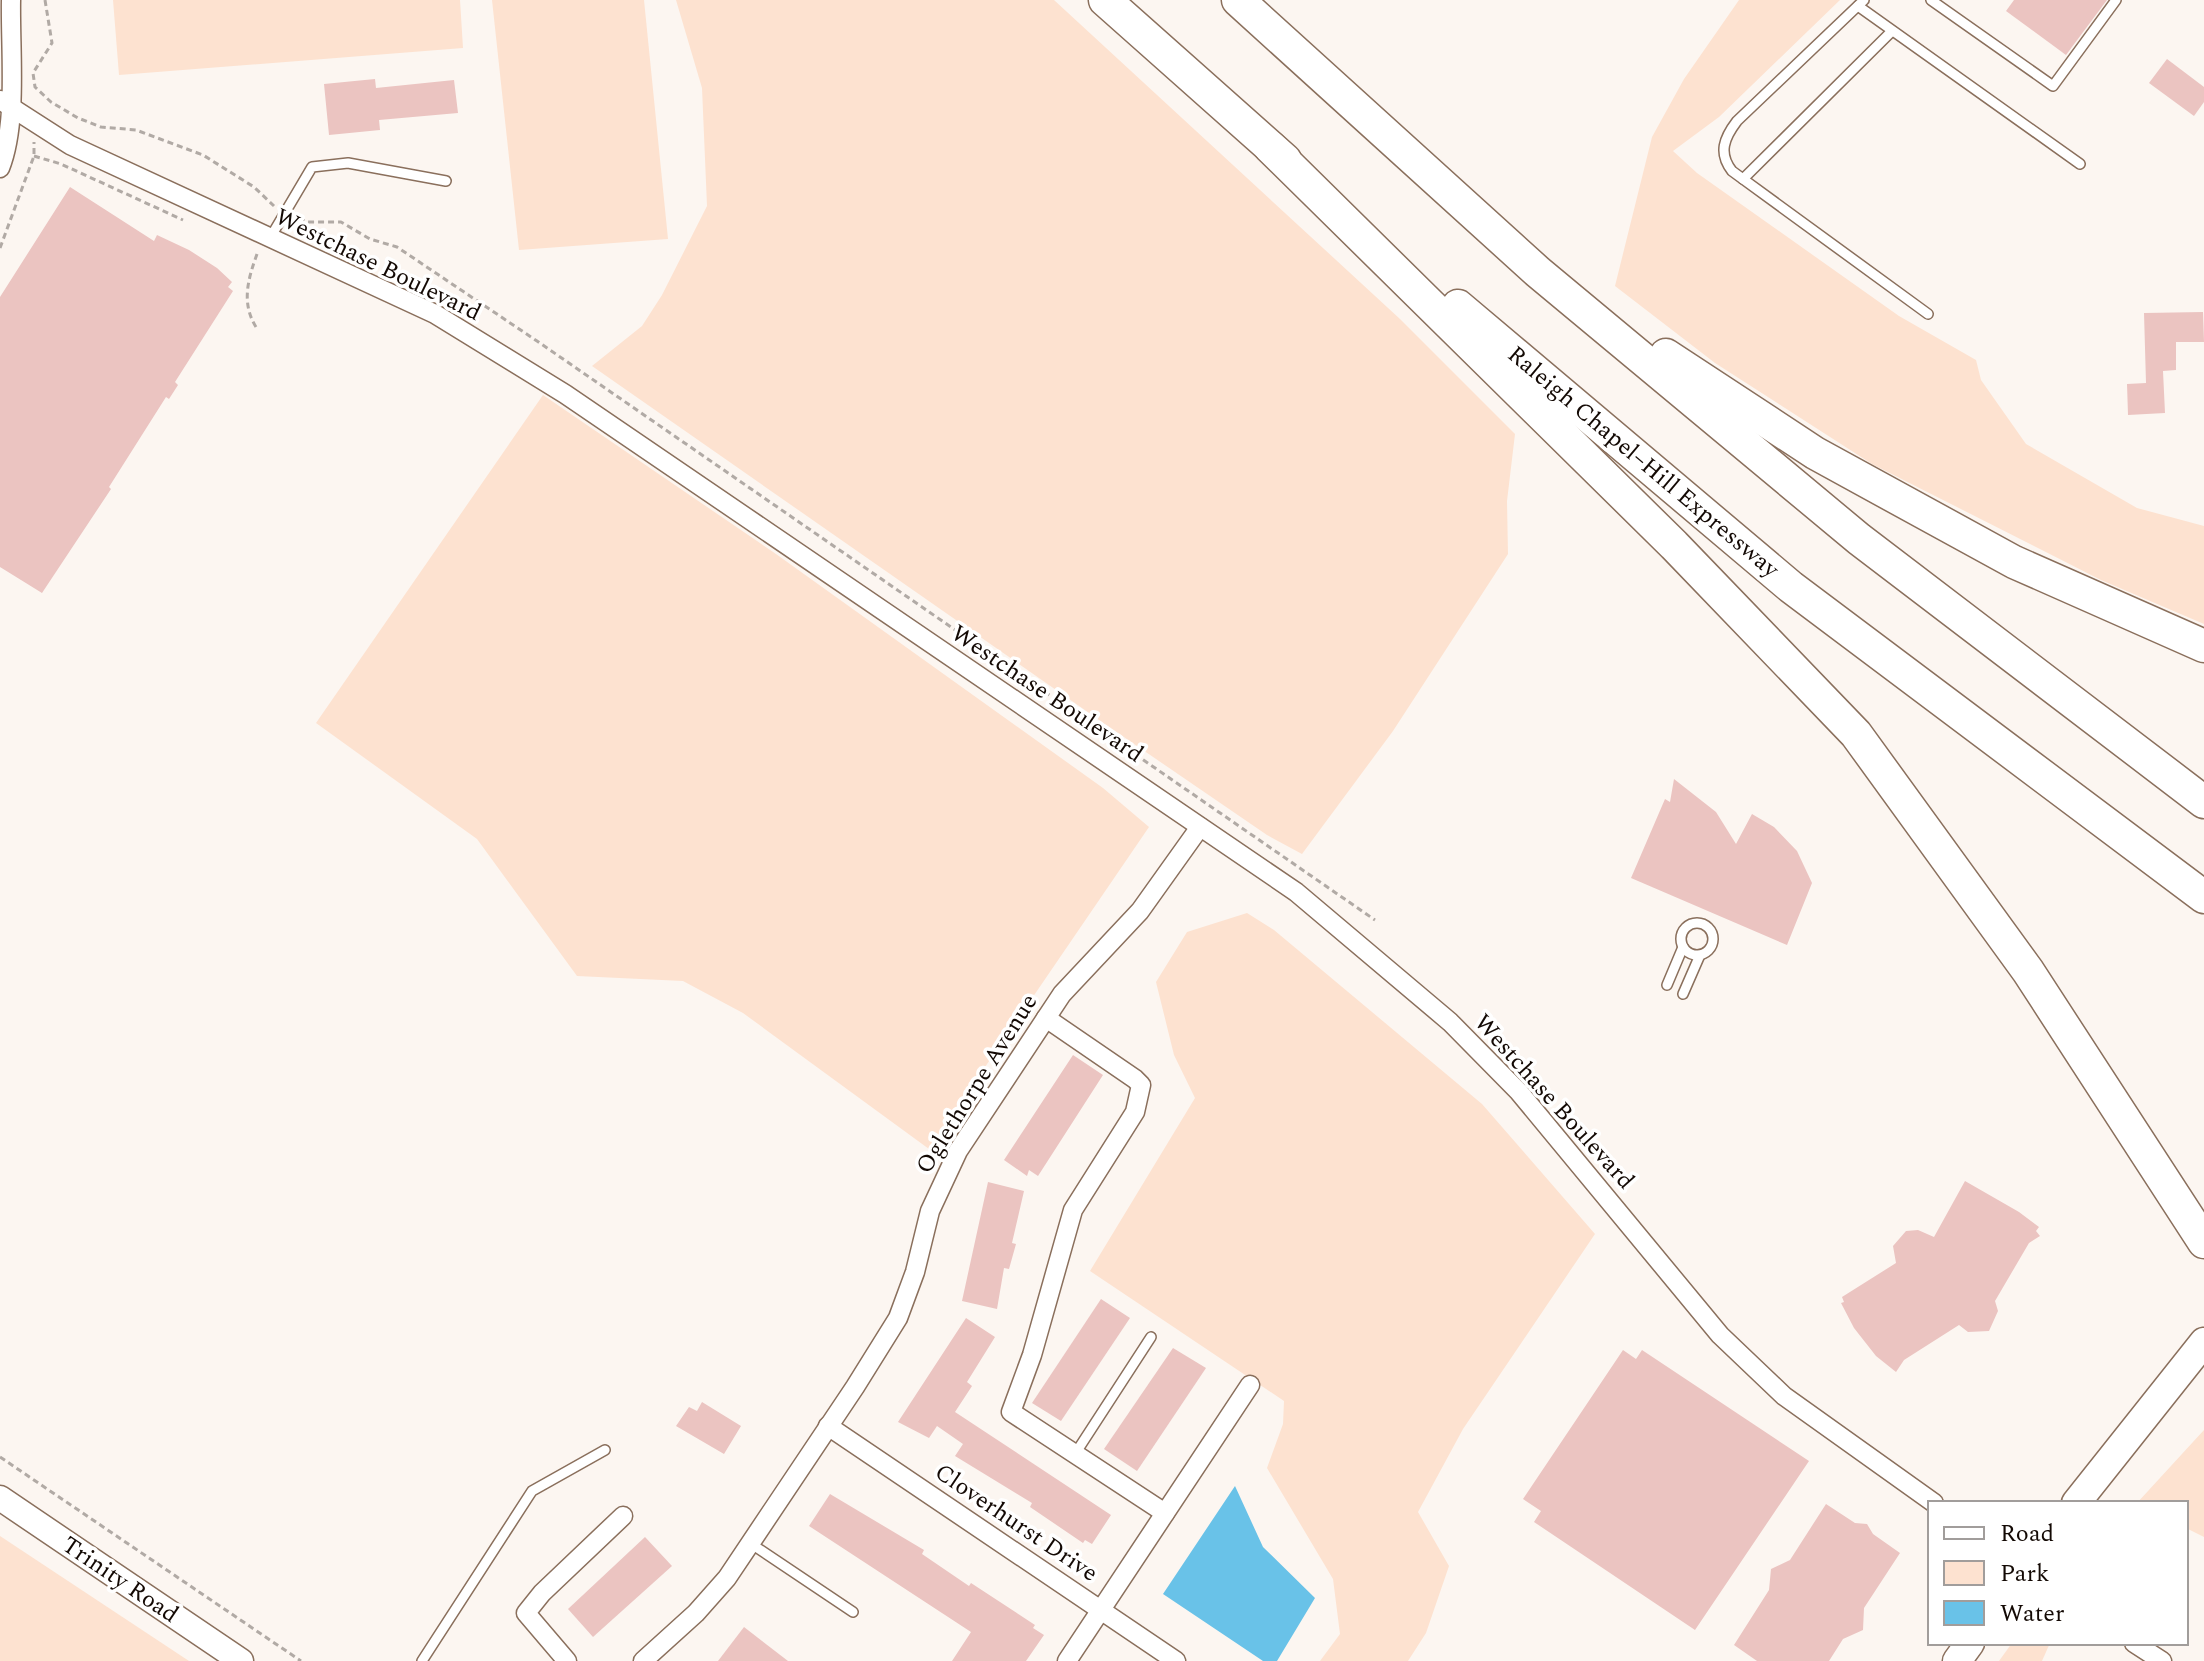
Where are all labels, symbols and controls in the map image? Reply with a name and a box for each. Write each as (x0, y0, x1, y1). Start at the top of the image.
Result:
street label: Westchase Boulevard (269, 199, 487, 331)
street label: Raleigh Chapel–Hill Expressway (1499, 337, 1788, 588)
street label: Westchase Boulevard (943, 616, 1151, 772)
street label: Oglethorpe Avenue (907, 987, 1047, 1181)
street label: Westchase Boulevard (1465, 1006, 1643, 1198)
street label: Cloverhurst Drive (927, 1455, 1105, 1591)
legend (1928, 1501, 2188, 1645)
text: Road (2000, 1516, 2054, 1552)
street label: Trinity Road (54, 1528, 186, 1632)
text: Park (2000, 1556, 2050, 1592)
text: Water (2000, 1596, 2064, 1632)

